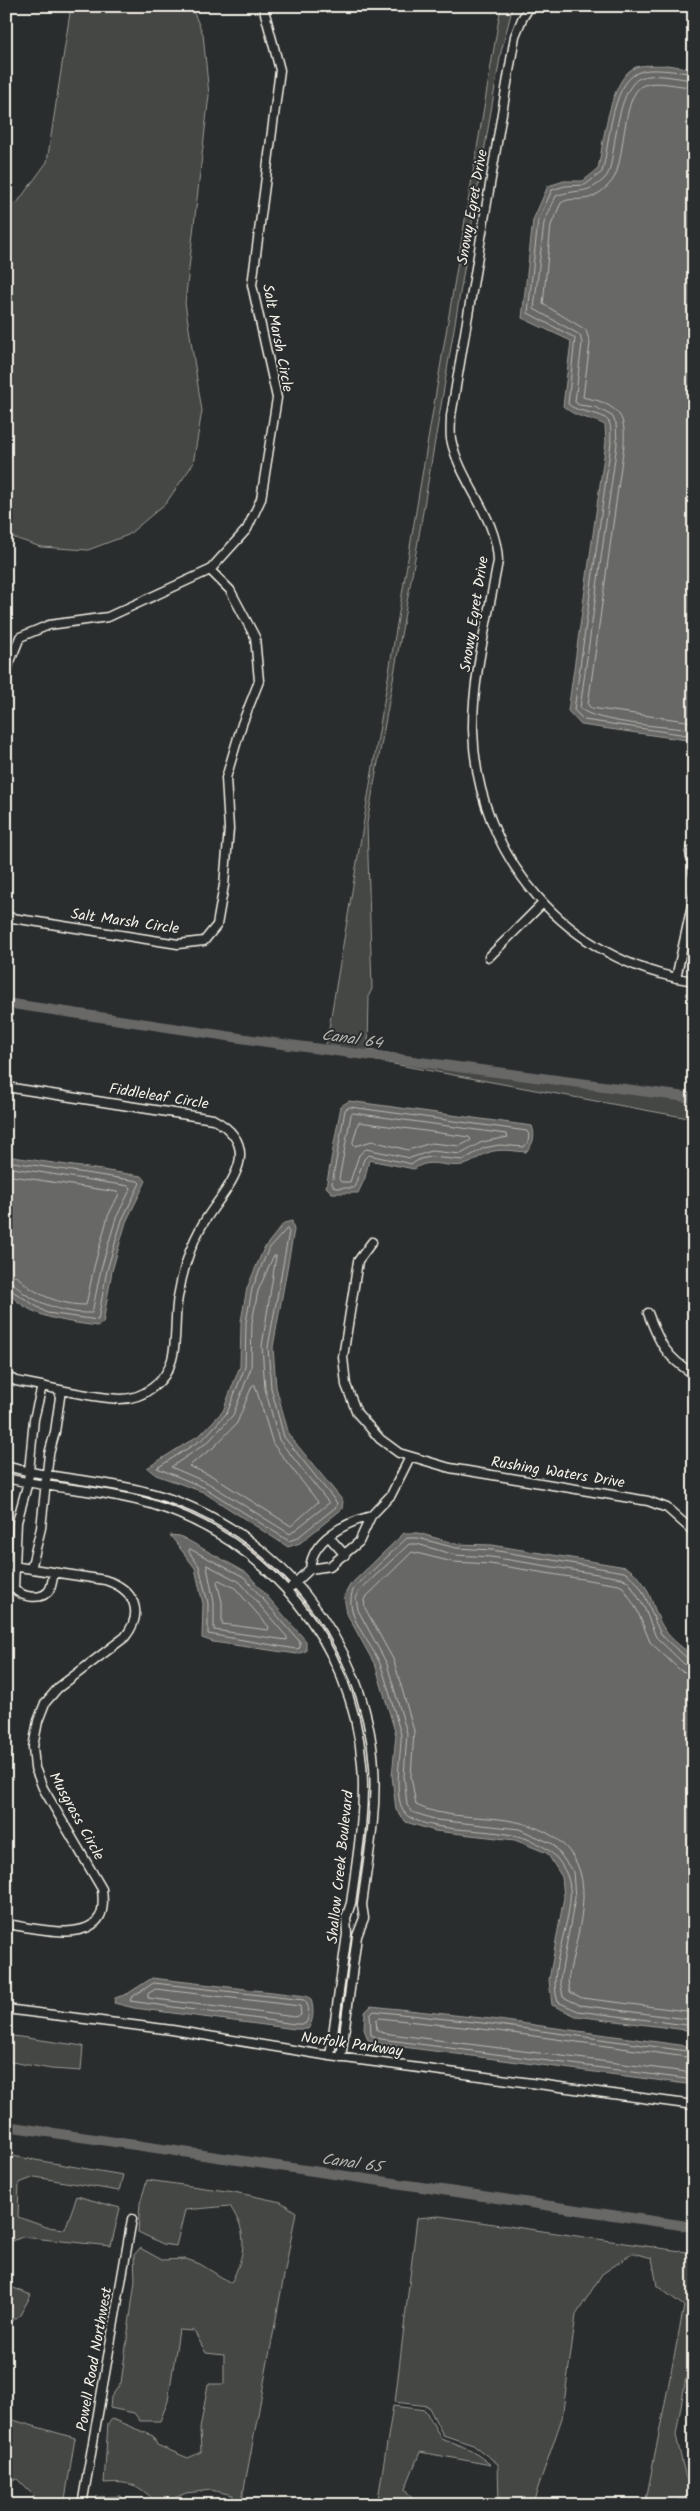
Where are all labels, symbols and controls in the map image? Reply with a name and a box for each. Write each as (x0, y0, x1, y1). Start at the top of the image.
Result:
street label: Snowy Egret Drive (451, 147, 495, 267)
street label: Salt Marsh Circle (255, 282, 299, 394)
street label: Snowy Egret Drive (454, 554, 496, 674)
street label: Salt Marsh Circle (69, 902, 181, 942)
water label: Canal 64 (320, 1023, 386, 1056)
street label: Fiddleleaf Circle (107, 1077, 211, 1117)
street label: Rushing Waters Drive (489, 1451, 627, 1495)
street label: Musgrass Circle (42, 1768, 110, 1865)
street label: Shallow Creek Boulevard (321, 1789, 361, 1945)
street label: Norfolk Parkway (299, 2026, 405, 2064)
water label: Canal 65 (320, 2147, 388, 2181)
street label: Powell Road Northwest (70, 2285, 120, 2433)

